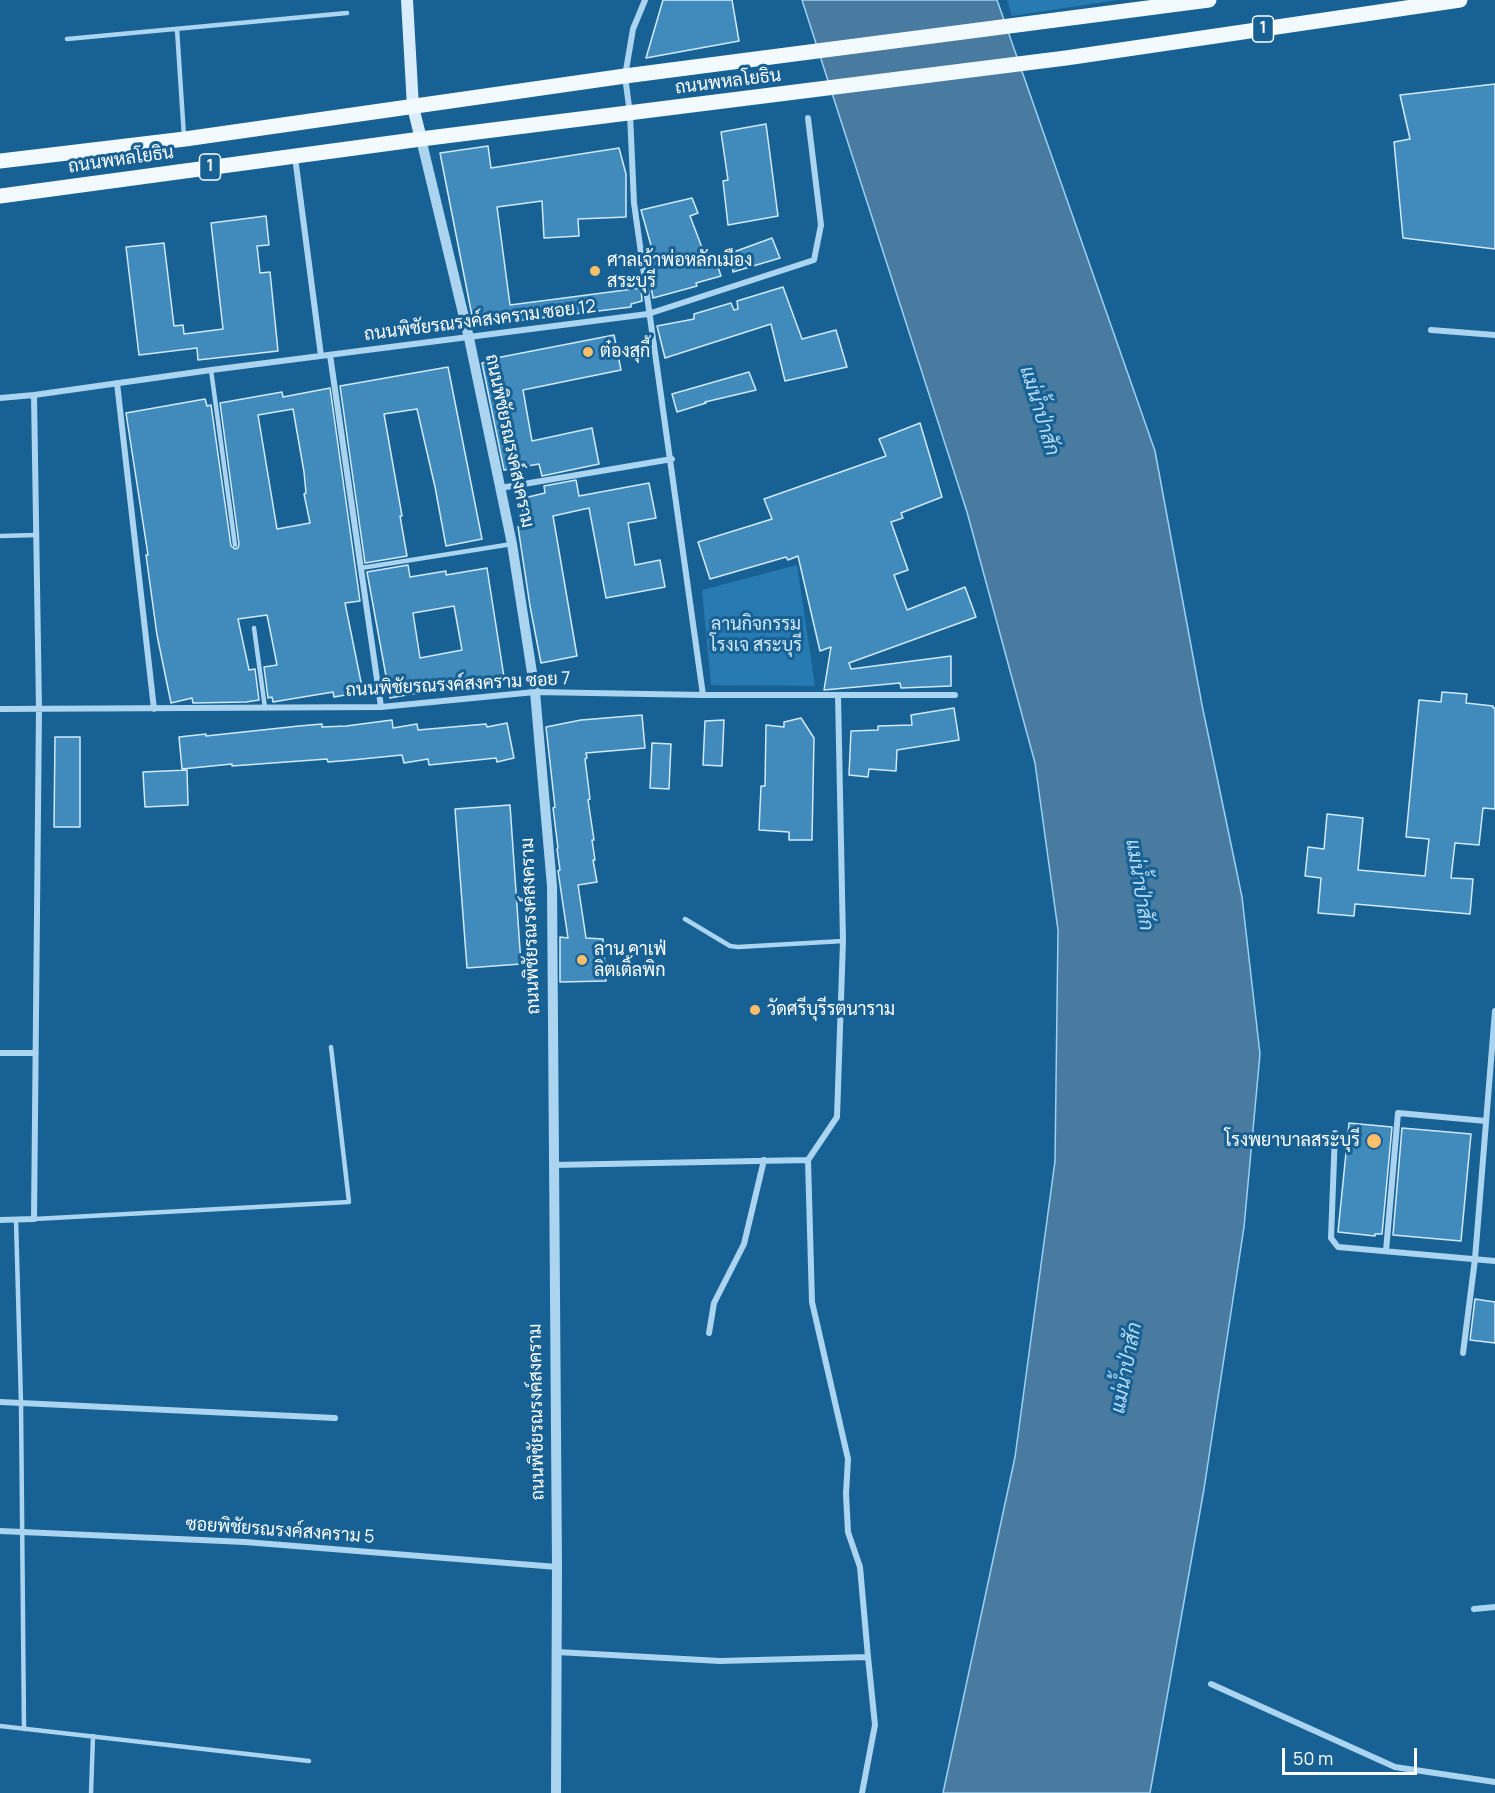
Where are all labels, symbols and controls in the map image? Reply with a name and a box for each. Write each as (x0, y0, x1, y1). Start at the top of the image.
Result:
road number: 1 (1252, 16, 1274, 42)
street label: ถนนพหลโยธิน (674, 65, 782, 99)
street label: ถนนพหลโยธิน (67, 142, 175, 178)
road number: 1 (200, 154, 220, 180)
place label: ศาลเจ้าพ่อหลักเมือง สระบุรี (607, 250, 752, 292)
marker: ศาลเจ้าพ่อหลักเมือง สระบุรี (588, 264, 602, 278)
street label: ถนนพิชัยรณรงค์สงคราม ซอย 12 (363, 296, 597, 346)
place label: ต๋องสุกี้ (600, 341, 650, 363)
marker: ต๋องสุกี้ (581, 345, 595, 359)
street label: ถนนพิชัยรณรงค์สงคราม (480, 352, 538, 530)
water label: แม่น้ำป่าสัก (1014, 363, 1064, 459)
park label: ลานกิจกรรม โรงเจ สระบุรี (710, 614, 802, 656)
street label: ถนนพิชัยรณรงค์สงคราม ซอย 7 (345, 668, 571, 702)
street label: ถนนพิชัยรณรงค์สงคราม (517, 837, 545, 1015)
water label: แม่น้ำป่าสัก (1120, 838, 1158, 932)
place label: ลาน คาเฟ่ ลิตเติ้ลพิก (594, 939, 666, 982)
marker: ลาน คาเฟ่ ลิตเติ้ลพิก (575, 953, 589, 967)
place label: วัดศรีบุรีรตนาราม (767, 999, 895, 1021)
marker: วัดศรีบุรีรตนาราม (748, 1003, 762, 1017)
place label: โรงพยาบาลสระบุรี (1224, 1130, 1360, 1152)
marker: โรงพยาบาลสระบุรี (1365, 1132, 1383, 1150)
water label: แม่น้ำป่าสัก (1106, 1320, 1148, 1416)
street label: ถนนพิชัยรณรงค์สงคราม (525, 1323, 549, 1501)
street label: ซอยพิชัยรณรงค์สงคราม 5 (185, 1514, 375, 1548)
scale bar (1285, 1736, 1420, 1774)
text: 50 m (1293, 1746, 1333, 1770)

